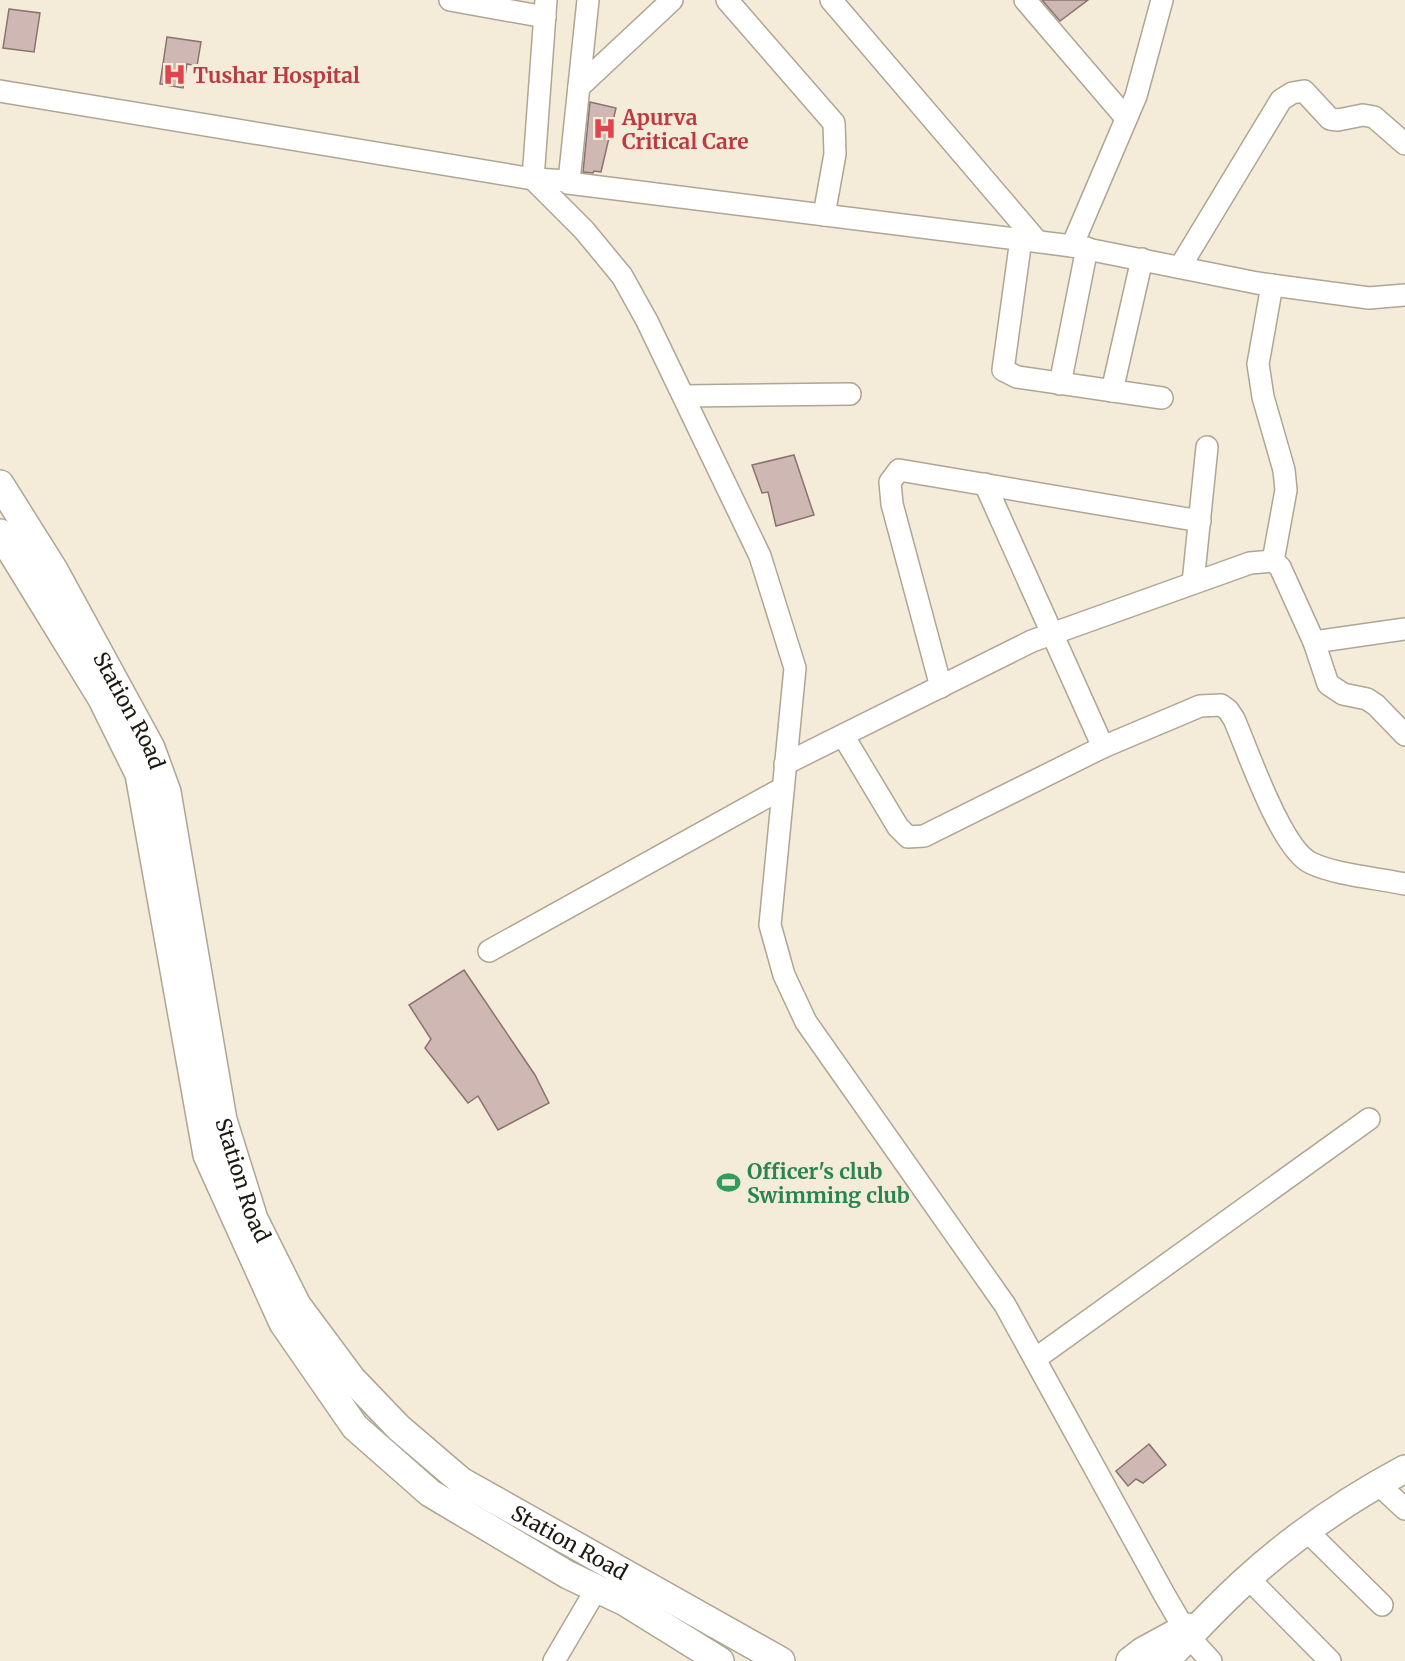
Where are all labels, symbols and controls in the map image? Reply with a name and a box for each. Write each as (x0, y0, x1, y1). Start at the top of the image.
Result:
hospital icon: Tushar Hospital (162, 62, 188, 88)
place label: Tushar Hospital (193, 62, 360, 89)
place label: Apurva Critical Care (621, 104, 749, 155)
hospital icon: Apurva Critical Care (591, 116, 617, 142)
street label: Station Road (88, 647, 171, 773)
street label: Station Road (210, 1115, 277, 1247)
place label: Officer's club Swimming club (747, 1158, 910, 1209)
sports icon: Officer's club Swimming club (716, 1170, 742, 1196)
street label: Station Road (507, 1499, 633, 1586)

